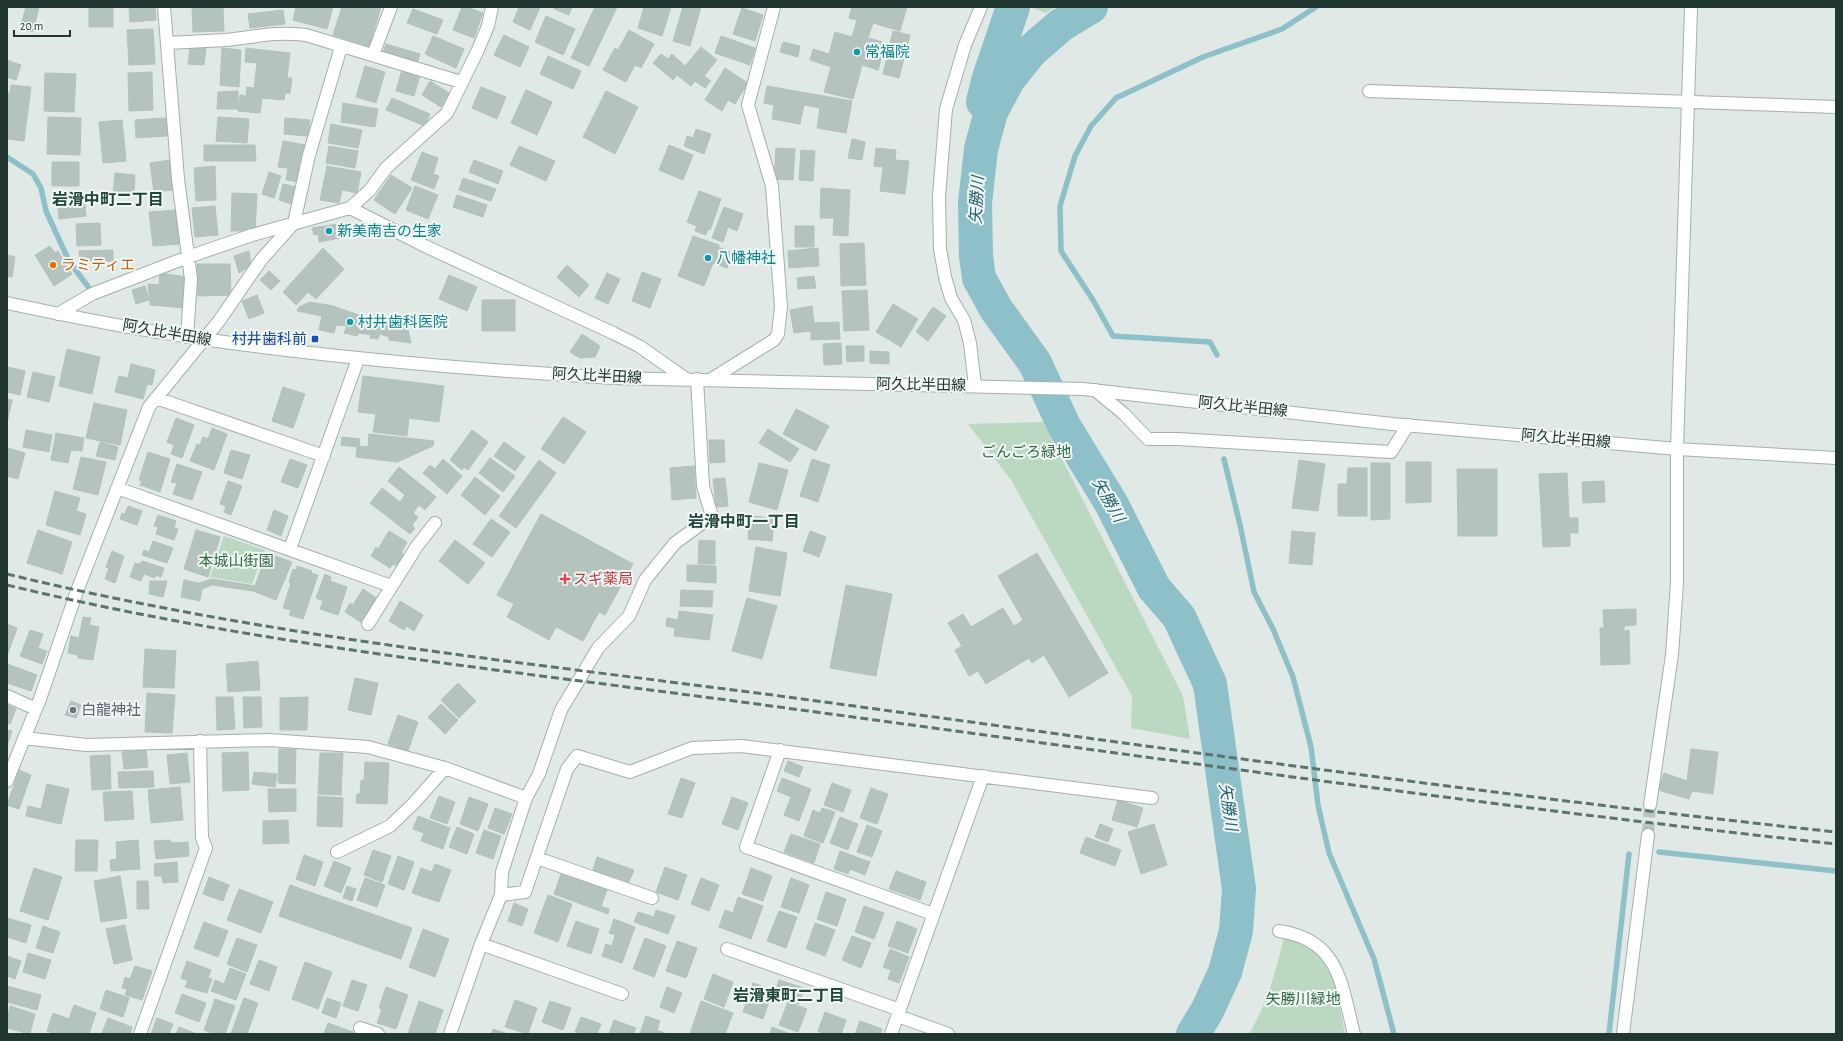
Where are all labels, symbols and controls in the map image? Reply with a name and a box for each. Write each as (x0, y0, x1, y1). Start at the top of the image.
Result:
scale bar (14, 12, 70, 38)
text: 20 m (20, 20, 43, 32)
place label: 常福院 (865, 44, 910, 60)
marker: 常福院 (852, 47, 862, 57)
water label: 矢勝川 (967, 174, 986, 224)
district label: 岩滑中町二丁目 (52, 191, 164, 208)
place label: 新美南吉の生家 (337, 223, 442, 239)
marker: 新美南吉の生家 (324, 226, 334, 236)
place label: 八幡神社 (716, 250, 776, 266)
marker: 八幡神社 (703, 253, 713, 263)
place label: ラミティエ (61, 258, 135, 273)
marker: ラミティエ (48, 260, 58, 270)
place label: 村井歯科医院 (358, 313, 448, 330)
street label: 阿久比半田線 (121, 317, 213, 348)
marker: 村井歯科医院 (345, 317, 355, 327)
place label: 村井歯科前 (232, 330, 307, 347)
marker: 村井歯科前 (310, 334, 320, 344)
street label: 阿久比半田線 (552, 365, 642, 386)
street label: 阿久比半田線 (876, 376, 966, 393)
street label: 阿久比半田線 (1197, 394, 1289, 419)
street label: 阿久比半田線 (1521, 427, 1612, 450)
park label: ごんごろ緑地 (981, 444, 1071, 460)
water label: 矢勝川 (1089, 475, 1129, 527)
district label: 岩滑中町一丁目 (688, 513, 800, 530)
park label: 本城山街園 (198, 553, 274, 569)
place label: スギ薬局 (573, 571, 633, 587)
marker: スギ薬局 (560, 574, 570, 584)
place label: 白龍神社 (81, 702, 141, 718)
marker: 白龍神社 (68, 705, 78, 715)
water label: 矢勝川 (1217, 782, 1241, 834)
district label: 岩滑東町二丁目 (733, 987, 845, 1004)
park label: 矢勝川緑地 (1265, 991, 1341, 1007)

